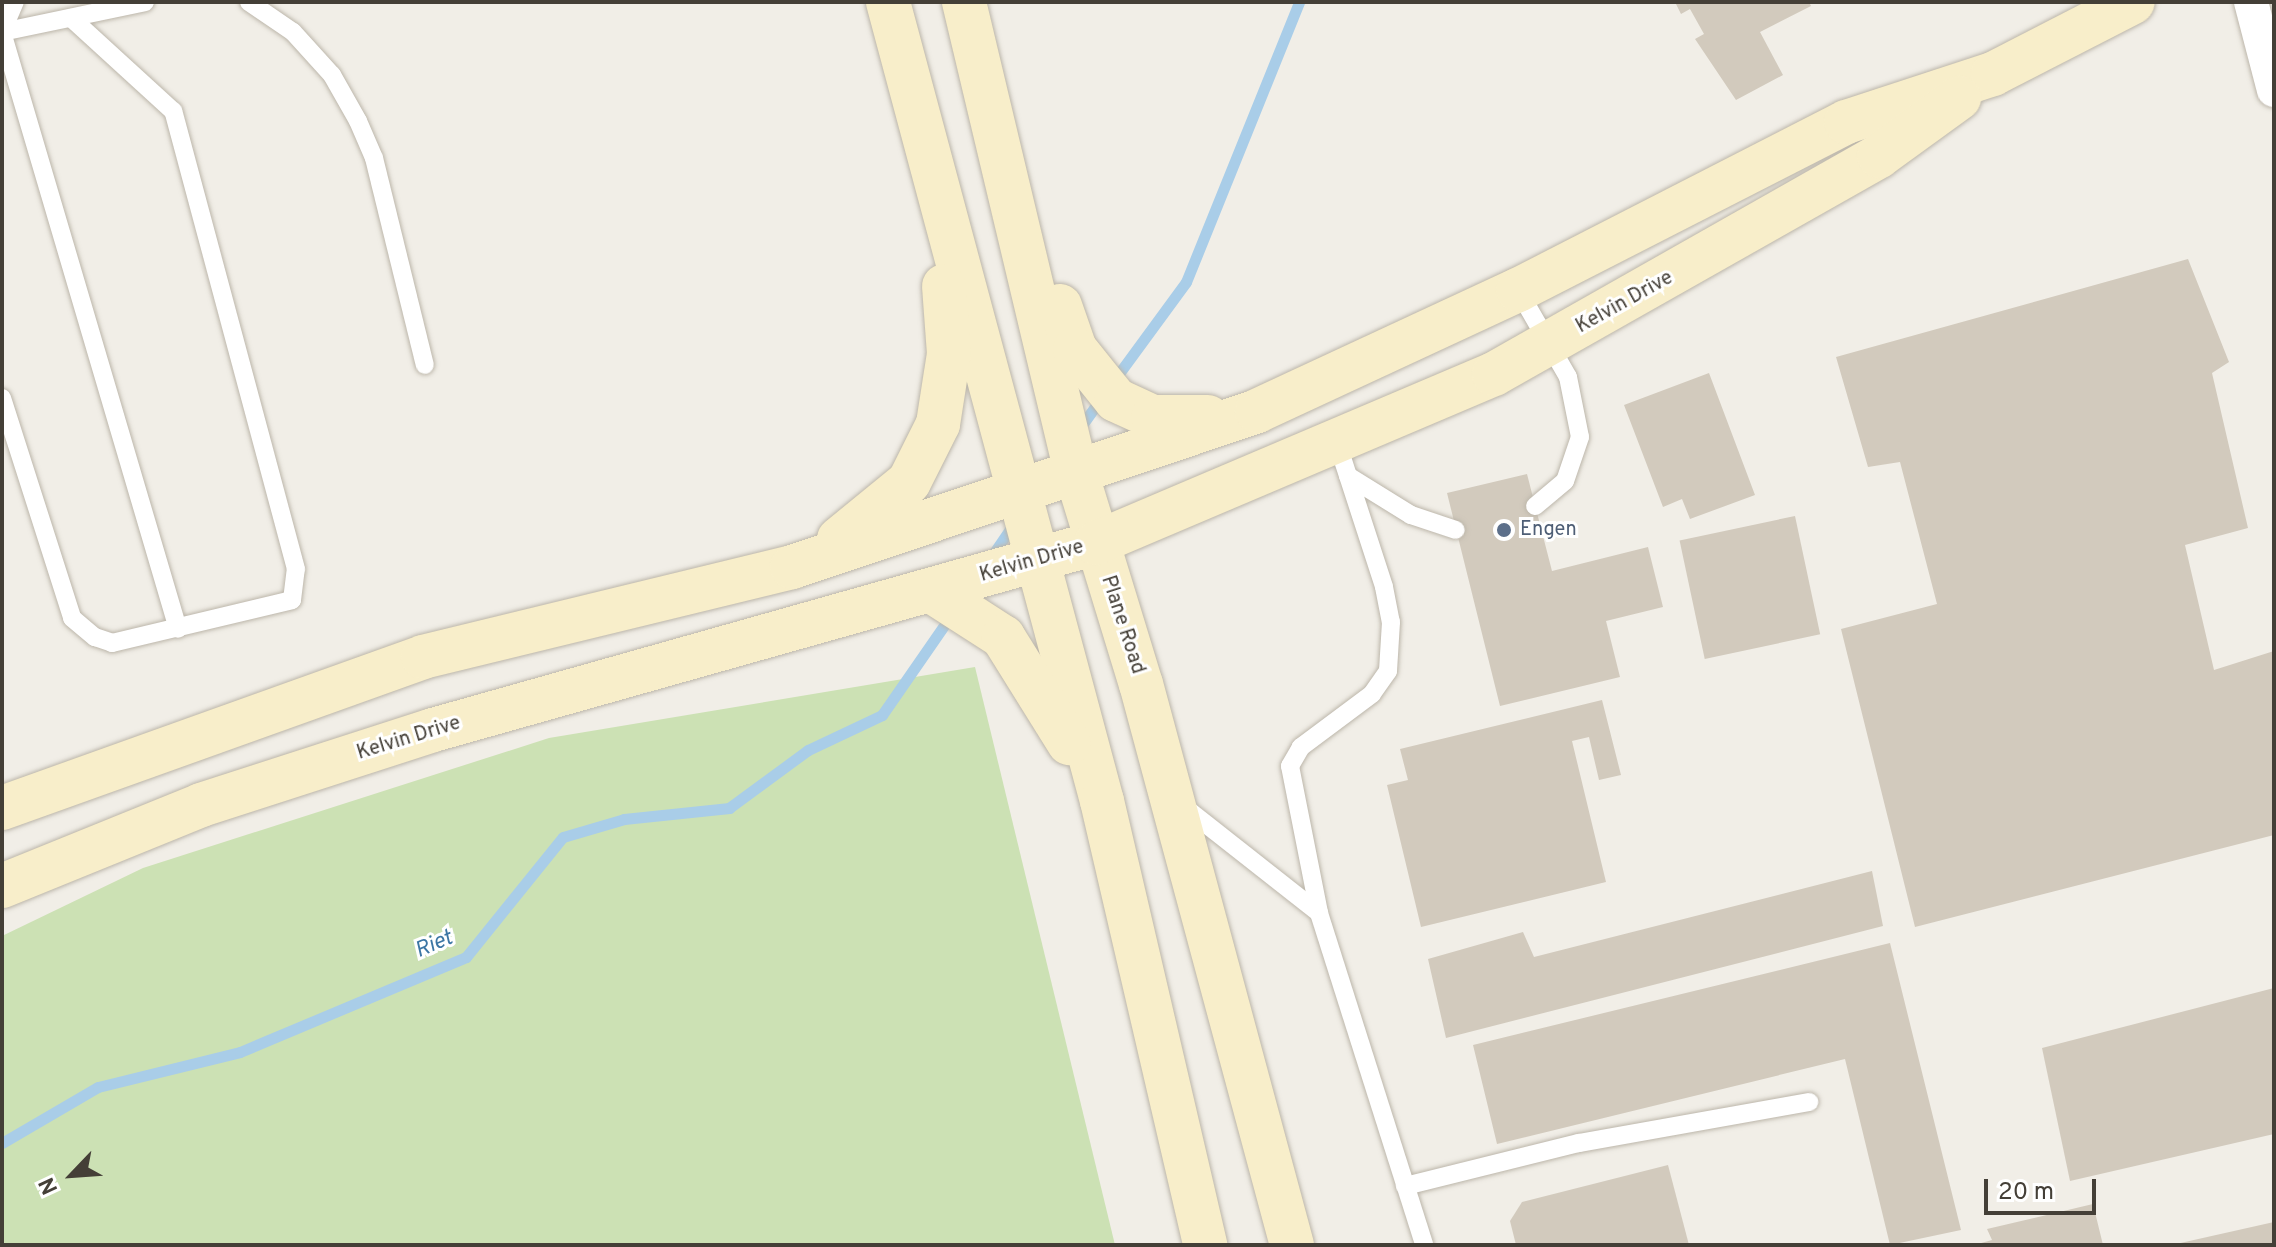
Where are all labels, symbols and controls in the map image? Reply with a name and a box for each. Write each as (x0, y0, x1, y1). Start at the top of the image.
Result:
street label: Kelvin Drive (1572, 266, 1678, 340)
place label: Engen (1520, 518, 1577, 542)
marker: Engen (1495, 521, 1513, 539)
street label: Kelvin Drive (977, 536, 1087, 588)
street label: Plane Road (1095, 573, 1149, 677)
street label: Kelvin Drive (354, 712, 464, 766)
water label: Riet (411, 925, 457, 965)
north arrow (32, 1135, 112, 1215)
scale bar (1988, 1163, 2100, 1213)
text: N (34, 1172, 65, 1198)
text: 20 m (1998, 1178, 2054, 1208)

